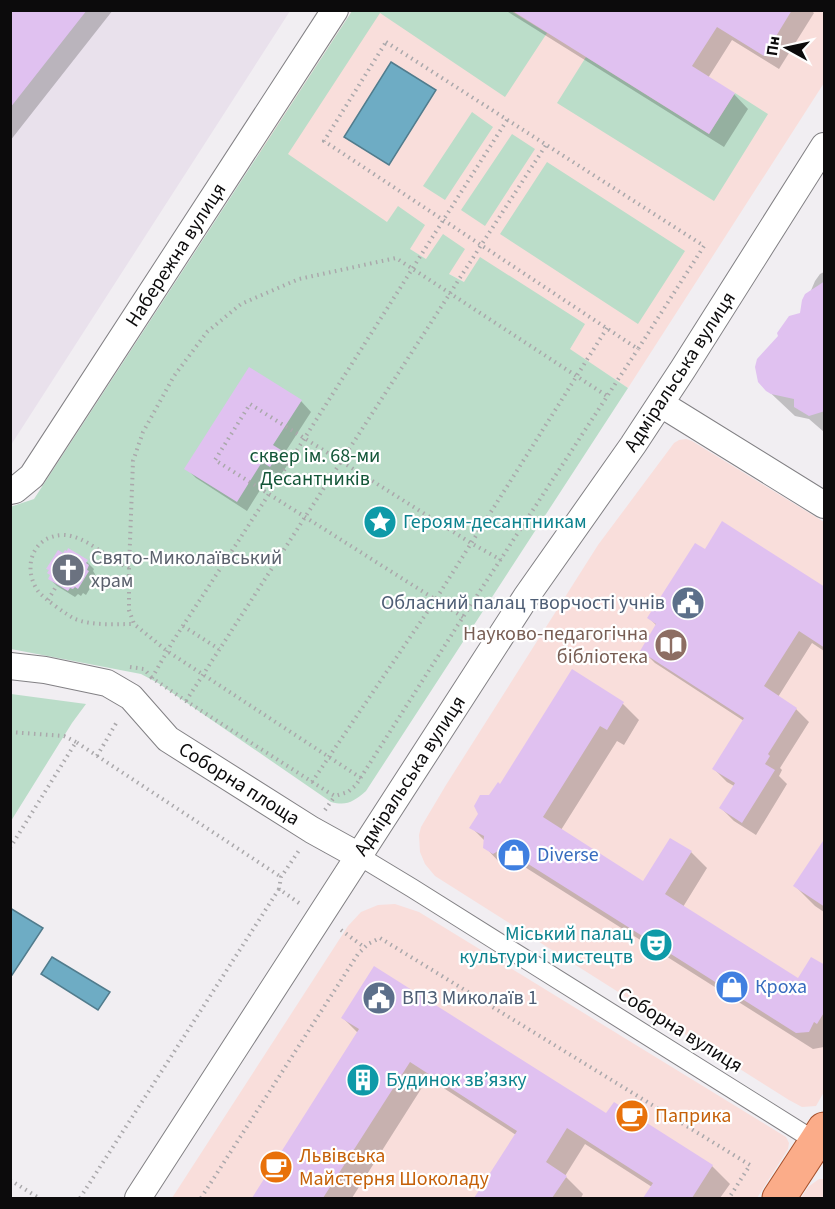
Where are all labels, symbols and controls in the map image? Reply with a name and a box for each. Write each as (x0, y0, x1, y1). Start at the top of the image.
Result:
north arrow (757, 18, 817, 78)
text: Пн (761, 35, 785, 57)
street label: Набережна вулиця (119, 178, 233, 332)
street label: Адміральська вулиця (618, 286, 742, 458)
park label: сквер ім. 68-ми Десантників (250, 442, 380, 493)
place icon: Героям-десантникам (362, 504, 398, 540)
place label: Героям-десантникам (403, 508, 587, 536)
place label: Свято-Миколаївський храм (91, 544, 282, 595)
church icon: Свято-Миколаївський храм (50, 552, 86, 588)
public building icon: Обласний палац творчості учнів (670, 585, 706, 621)
place label: Обласний палац творчості учнів (381, 589, 665, 617)
place label: Науково-педагогічна бібліотека (463, 620, 648, 671)
library icon: Науково-педагогічна бібліотека (653, 627, 689, 663)
street label: Адміральська вулиця (348, 690, 472, 862)
street label: Соборна площа (173, 735, 305, 833)
shop icon: Diverse (496, 837, 532, 873)
place label: Diverse (537, 841, 599, 869)
place label: Міський палац культури і мистецтв (459, 920, 633, 971)
theatre icon: Міський палац культури і мистецтв (638, 927, 674, 963)
shop icon: Кроха (714, 969, 750, 1005)
place label: Кроха (755, 973, 807, 1001)
public building icon: ВПЗ Миколаїв 1 (361, 980, 397, 1016)
street label: Соборна вулиця (612, 980, 748, 1080)
place label: ВПЗ Миколаїв 1 (402, 984, 538, 1012)
building icon: Будинок зв’язку (345, 1062, 381, 1098)
place label: Будинок зв’язку (386, 1066, 527, 1094)
cafe icon: Паприка (614, 1098, 650, 1134)
place label: Паприка (655, 1102, 731, 1130)
place label: Львівська Майстерня Шоколаду (299, 1142, 489, 1193)
cafe icon: Львівська Майстерня Шоколаду (258, 1149, 294, 1185)

